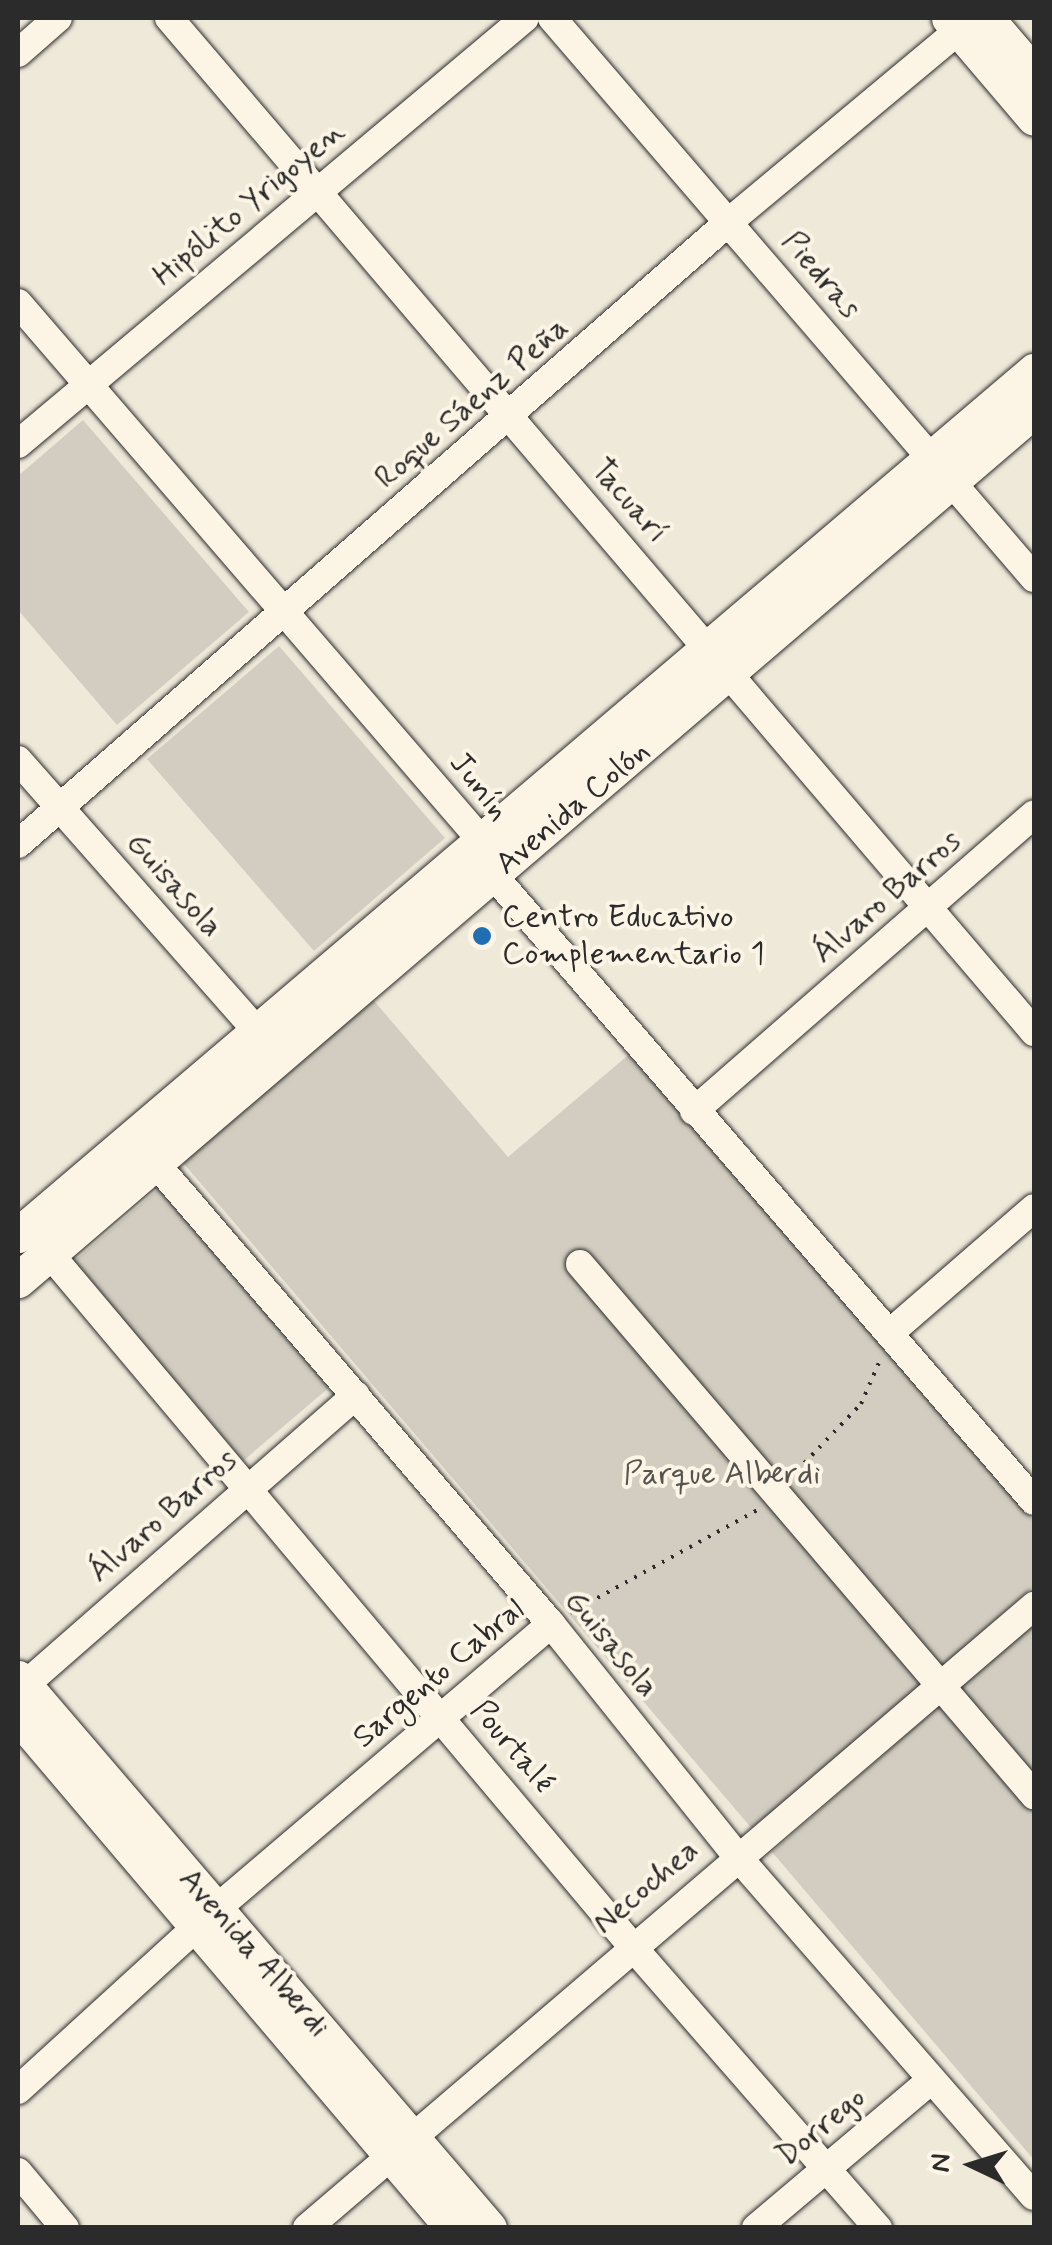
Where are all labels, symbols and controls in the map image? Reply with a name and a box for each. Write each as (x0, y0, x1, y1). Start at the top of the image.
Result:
street label: Hipólito Yrigoyen (147, 114, 351, 294)
street label: Piedras (773, 223, 869, 327)
street label: Roque Sáenz Peña (369, 310, 575, 496)
street label: Tacuarí (582, 451, 676, 551)
street label: Avenida Colón (488, 732, 658, 884)
street label: Junín (440, 745, 518, 829)
street label: Álvaro Barros (805, 822, 969, 972)
street label: Guisasola (118, 824, 230, 946)
place label: Centro Educativo Complementario 1 (502, 899, 765, 974)
marker: Centro Educativo Complementario 1 (471, 925, 493, 947)
street label: Álvaro Barros (81, 1441, 245, 1591)
park label: Parque Alberdi (624, 1455, 820, 1493)
street label: Guisasola (556, 1582, 666, 1706)
street label: Sargento Cabral (342, 1588, 536, 1760)
street label: Pourtalé (462, 1692, 562, 1802)
street label: Necochea (585, 1832, 707, 1942)
street label: Avenida Alberdi (170, 1860, 338, 2046)
street label: Dorrego (769, 2079, 873, 2175)
north arrow (922, 2115, 1022, 2215)
text: N (922, 2152, 961, 2173)

